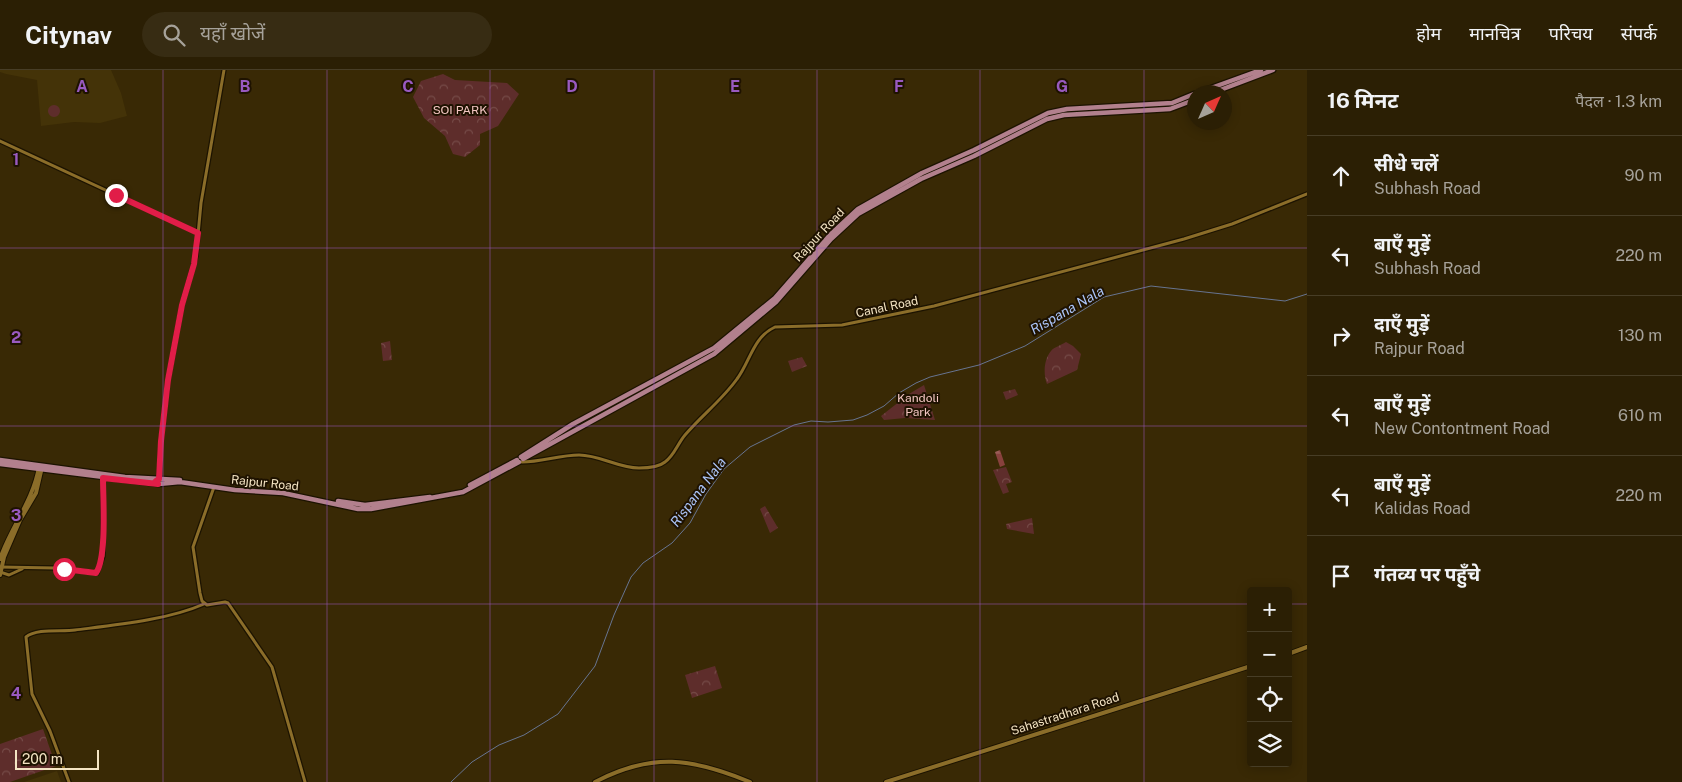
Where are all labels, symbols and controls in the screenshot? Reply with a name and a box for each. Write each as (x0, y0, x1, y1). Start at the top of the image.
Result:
search box (142, 12, 492, 57)
text: Citynav (25, 21, 112, 49)
icon: search (160, 21, 188, 49)
text: यहाँ खोजें (200, 22, 265, 44)
text: होम (1416, 23, 1441, 44)
text: मानचित्र (1469, 23, 1521, 44)
text: परिचय (1549, 23, 1593, 44)
text: संपर्क (1621, 23, 1657, 44)
text: A (76, 77, 88, 96)
text: B (240, 77, 251, 96)
text: C (402, 77, 414, 96)
text: D (566, 77, 578, 96)
text: E (730, 77, 740, 96)
text: F (894, 77, 904, 96)
text: G (1056, 77, 1068, 96)
north arrow (1187, 85, 1232, 130)
text: 16 मिनट (1327, 88, 1399, 113)
text: पैदल · 1.3 km (1575, 92, 1662, 111)
park label: SOI PARK (433, 103, 487, 117)
text: 1 (13, 150, 19, 169)
text: सीधे चलें (1374, 153, 1438, 175)
icon: ahead (1327, 162, 1355, 190)
text: 90 m (1625, 166, 1662, 185)
text: Subhash Road (1374, 179, 1481, 198)
route end (105, 184, 128, 207)
street label: Rajpur Road (791, 205, 847, 265)
text: बाएँ मुड़ें (1374, 233, 1430, 255)
icon: left (1327, 242, 1355, 270)
text: 220 m (1615, 246, 1662, 265)
text: Subhash Road (1374, 259, 1481, 278)
water label: Rispana Nala (1027, 282, 1107, 338)
street label: Canal Road (855, 294, 919, 320)
text: दाएँ मुड़ें (1374, 313, 1429, 335)
icon: right (1327, 322, 1355, 350)
text: 130 m (1618, 326, 1662, 345)
text: 2 (11, 328, 21, 347)
text: Rajpur Road (1374, 339, 1465, 358)
park label: Kandoli Park (897, 391, 939, 419)
text: बाएँ मुड़ें (1374, 393, 1430, 415)
icon: left (1327, 402, 1355, 430)
text: 610 m (1618, 406, 1662, 425)
text: New Contontment Road (1374, 419, 1550, 438)
water label: Rispana Nala (667, 454, 729, 530)
street label: Rajpur Road (230, 472, 300, 494)
text: बाएँ मुड़ें (1374, 473, 1430, 495)
icon: left (1327, 482, 1355, 510)
text: 220 m (1615, 486, 1662, 505)
text: Kalidas Road (1374, 499, 1470, 518)
text: 3 (11, 506, 21, 525)
route start (53, 558, 76, 581)
icon: arrive (1327, 562, 1355, 590)
text: गंतव्य पर पहुँचे (1374, 563, 1480, 585)
map controls (1247, 587, 1292, 767)
button: + (1247, 587, 1292, 632)
button: − (1247, 632, 1292, 677)
button: locate (1247, 677, 1292, 722)
text: 4 (11, 684, 22, 703)
street label: Sahastradhara Road (1009, 690, 1121, 738)
button: layers (1247, 722, 1292, 767)
scale bar (15, 747, 99, 770)
text: 200 m (22, 751, 63, 767)

